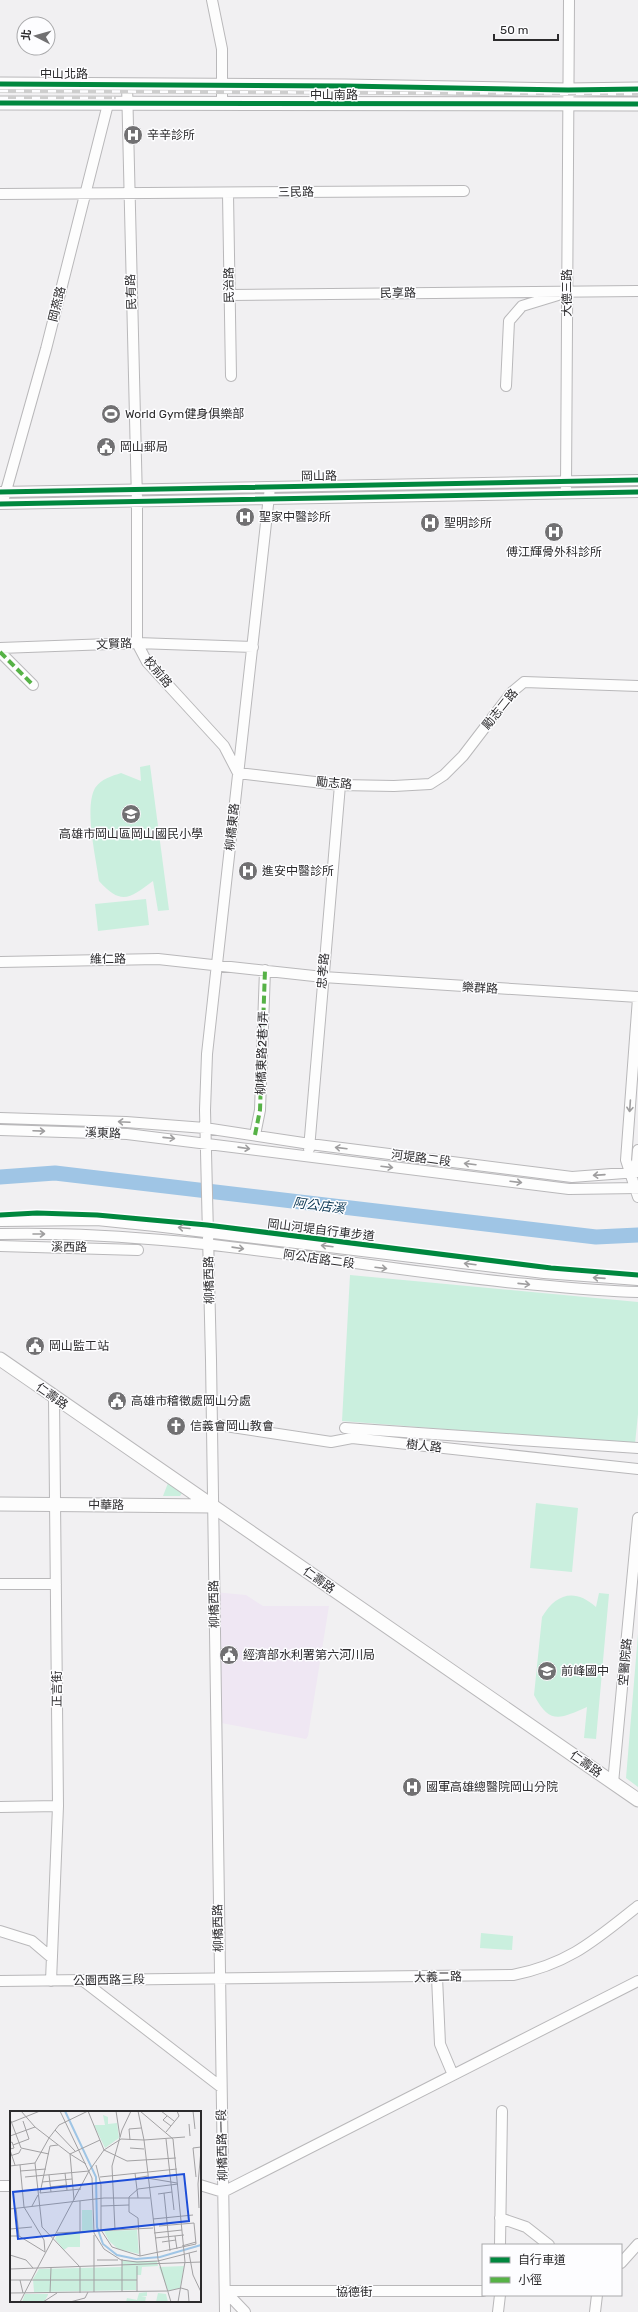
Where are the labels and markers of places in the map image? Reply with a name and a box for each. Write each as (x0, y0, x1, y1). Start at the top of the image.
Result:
hospital icon: 辛辛診所 (122, 124, 144, 146)
place label: 辛辛診所 (147, 128, 195, 142)
sports icon: World Gym健身俱樂部 (100, 403, 122, 425)
place label: World Gym健身俱樂部 (125, 407, 244, 421)
public building icon: 岡山郵局 (95, 436, 117, 458)
place label: 岡山郵局 (120, 440, 168, 454)
hospital icon: 聖家中醫診所 (234, 506, 256, 528)
place label: 聖家中醫診所 (259, 510, 331, 524)
hospital icon: 聖明診所 (419, 512, 441, 534)
place label: 聖明診所 (444, 516, 492, 530)
hospital icon: 傅江輝骨外科診所 (543, 521, 565, 543)
place label: 傅江輝骨外科診所 (506, 545, 602, 559)
school or university icon: 高雄市岡山區岡山國民小學 (120, 803, 142, 825)
place label: 高雄市岡山區岡山國民小學 (59, 827, 203, 841)
hospital icon: 進安中醫診所 (237, 860, 259, 882)
place label: 進安中醫診所 (262, 864, 334, 878)
public building icon: 岡山監工站 (24, 1335, 46, 1357)
place label: 岡山監工站 (49, 1339, 109, 1353)
public building icon: 高雄市稽徵處岡山分處 (106, 1390, 128, 1412)
place label: 高雄市稽徵處岡山分處 (131, 1394, 251, 1408)
church icon: 信義會岡山教會 (165, 1415, 187, 1437)
place label: 信義會岡山教會 (190, 1419, 274, 1433)
public building icon: 經濟部水利署第六河川局 (218, 1644, 240, 1666)
place label: 經濟部水利署第六河川局 (243, 1648, 375, 1662)
school or university icon: 前峰國中 (536, 1660, 558, 1682)
place label: 前峰國中 (561, 1664, 609, 1678)
hospital icon: 國軍高雄總醫院岡山分院 (401, 1776, 423, 1798)
place label: 國軍高雄總醫院岡山分院 (426, 1780, 558, 1794)

